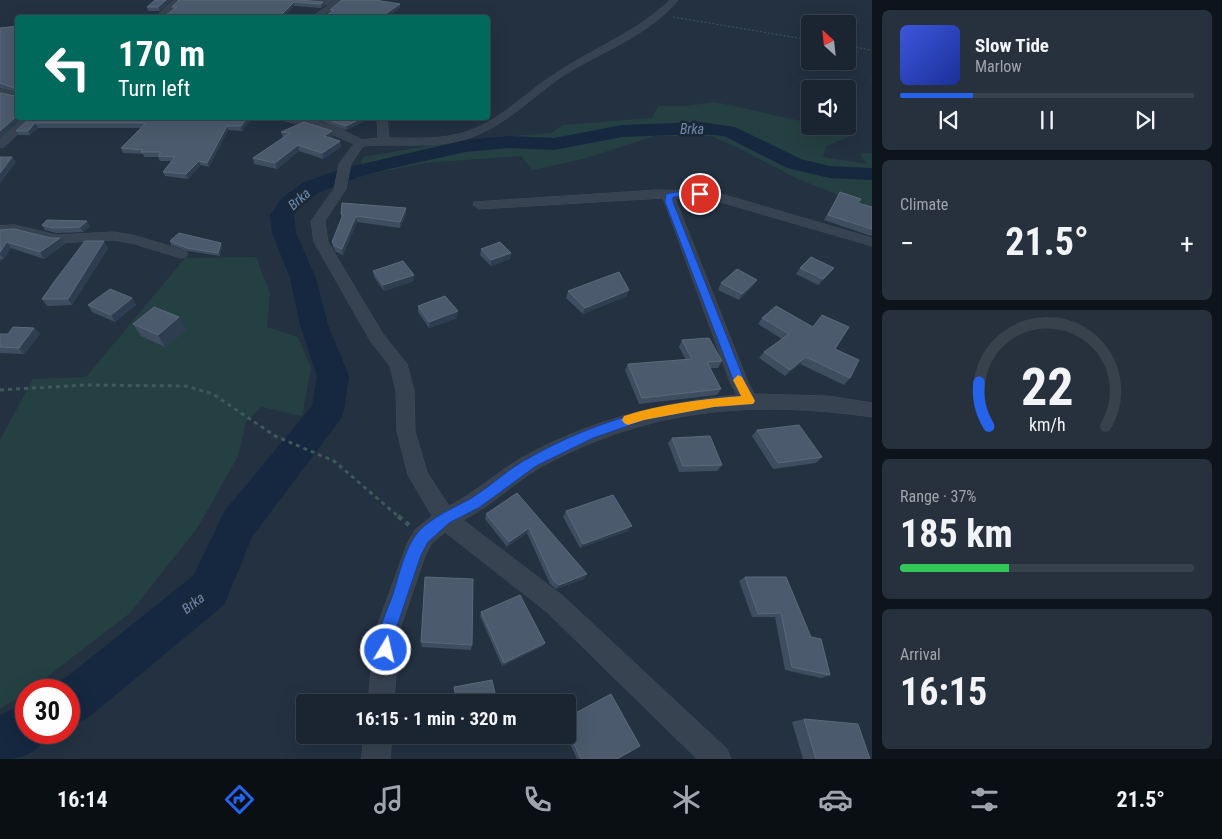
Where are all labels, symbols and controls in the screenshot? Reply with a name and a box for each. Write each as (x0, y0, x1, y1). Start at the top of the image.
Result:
north arrow (801, 15, 856, 70)
map controls (801, 15, 856, 135)
text: 170 m (118, 34, 205, 75)
text: Slow Tide (975, 34, 1049, 57)
icon: left (35, 35, 100, 100)
text: Marlow (975, 57, 1022, 76)
text: Turn left (118, 76, 190, 101)
button: sound (801, 80, 856, 135)
icon: previous (935, 106, 963, 134)
icon: pause (1033, 106, 1061, 134)
icon: next (1131, 106, 1159, 134)
water label: Brka (680, 121, 704, 137)
pin (679, 173, 721, 215)
icon: arrive (686, 180, 714, 208)
water label: Brka (285, 185, 313, 213)
text: Climate (900, 195, 948, 214)
text: 21.5° (1005, 220, 1089, 264)
text: − (900, 227, 914, 260)
text: + (1180, 227, 1194, 260)
text: 22 (1021, 357, 1073, 418)
text: km/h (1029, 414, 1065, 435)
text: Range · 37% (900, 487, 976, 506)
text: 185 km (900, 512, 1013, 556)
water label: Brka (179, 589, 207, 617)
position arrow (359, 623, 411, 675)
text: Arrival (900, 645, 941, 664)
text: 16:15 (900, 670, 987, 714)
speed limit sign: 30 (15, 679, 80, 744)
text: 16:15 · 1 min · 320 m (355, 707, 517, 730)
icon: directions (222, 782, 257, 817)
icon: music (371, 782, 406, 817)
icon: phone (520, 782, 555, 817)
icon: climate (669, 782, 704, 817)
icon: car (818, 782, 853, 817)
icon: filters (967, 782, 1002, 817)
text: 16:14 (57, 787, 108, 812)
text: 21.5° (1117, 787, 1165, 812)

